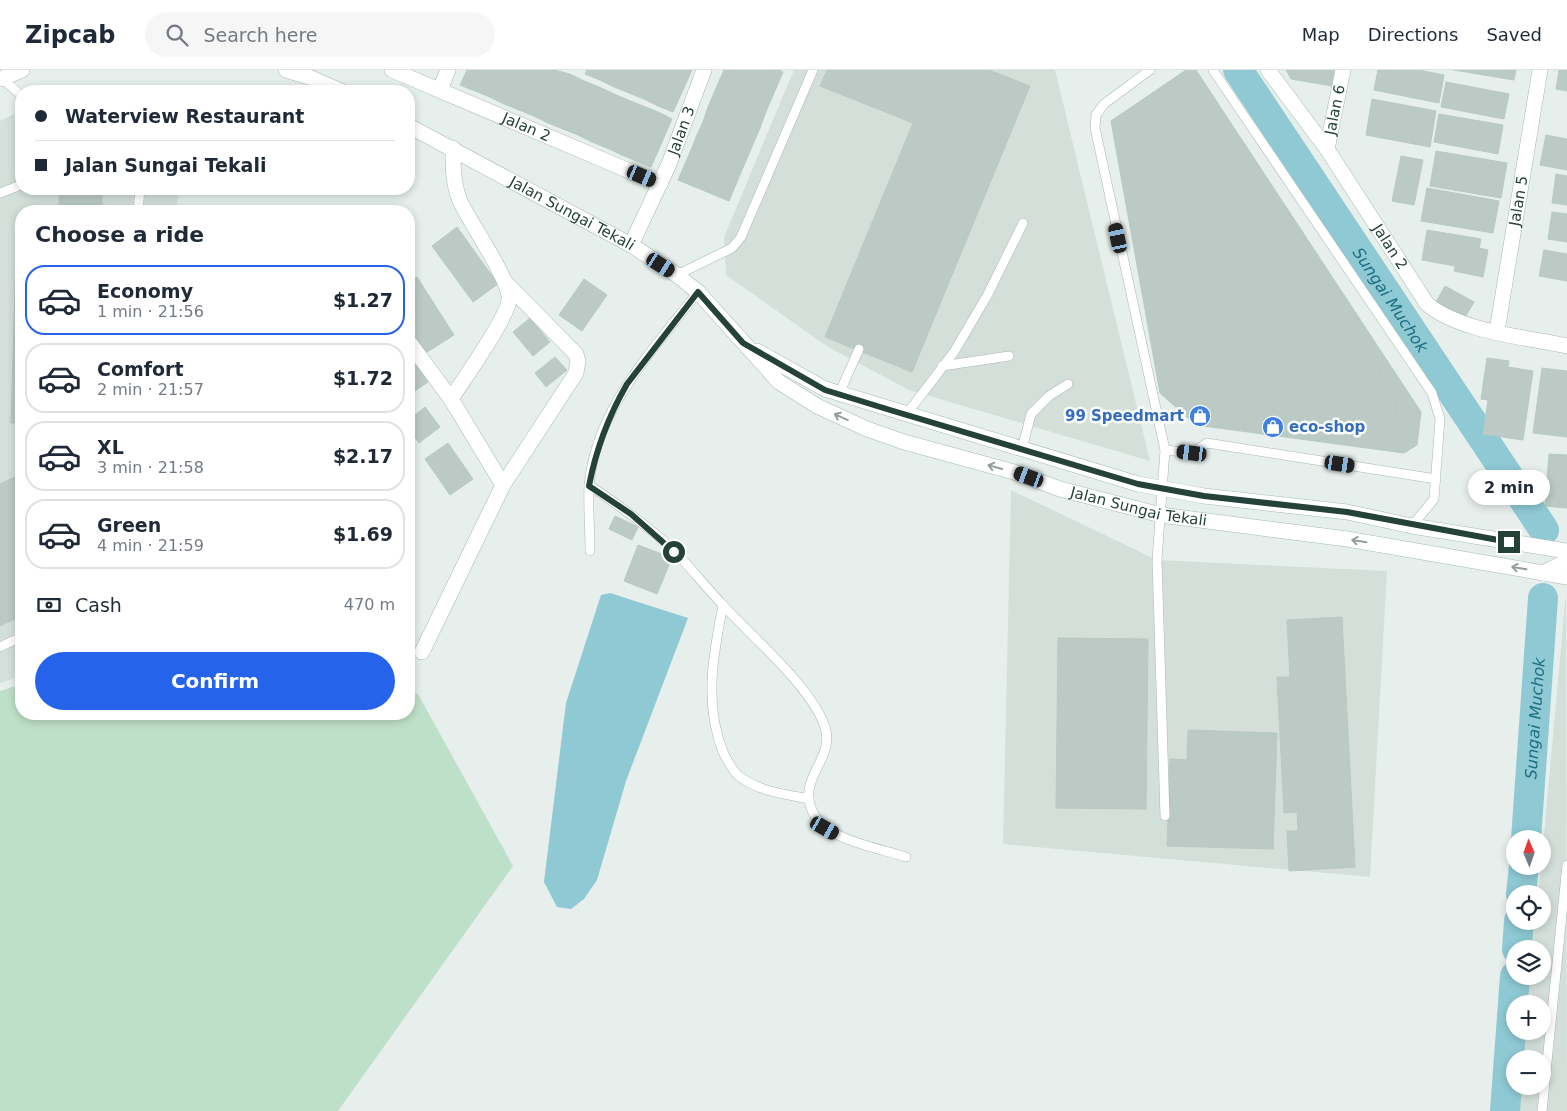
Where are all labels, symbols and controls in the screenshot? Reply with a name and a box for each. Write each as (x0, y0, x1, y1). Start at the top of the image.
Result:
search box (145, 12, 495, 57)
text: Zipcab (25, 21, 115, 49)
icon: search (163, 21, 191, 49)
text: Search here (203, 24, 318, 46)
text: Map (1302, 24, 1340, 45)
text: Directions (1368, 24, 1458, 45)
text: Saved (1486, 24, 1542, 45)
street label: Jalan 6 (1321, 83, 1349, 137)
street label: Jalan 3 (664, 104, 699, 159)
text: Waterview Restaurant (65, 105, 304, 127)
street label: Jalan 2 (499, 109, 553, 145)
text: Jalan Sungai Tekali (65, 154, 266, 176)
car (625, 163, 658, 189)
street label: Jalan Sungai Tekali (505, 172, 638, 254)
street label: Jalan 5 (1505, 174, 1531, 228)
street label: Jalan 2 (1368, 220, 1411, 273)
text: Choose a ride (35, 222, 204, 247)
car (1107, 222, 1128, 254)
water label: Sungai Muchok (1349, 244, 1433, 357)
car (644, 251, 677, 279)
icon: car (37, 278, 82, 323)
text: Economy (97, 280, 193, 302)
text: $1.27 (333, 289, 393, 311)
text: 1 min · 21:56 (97, 302, 204, 321)
icon: car (37, 356, 82, 401)
text: Comfort (97, 358, 184, 380)
text: $1.72 (333, 367, 393, 389)
text: 2 min · 21:57 (97, 380, 204, 399)
shop icon: 99 Speedmart (1188, 404, 1212, 428)
place label: 99 Speedmart (1065, 407, 1184, 425)
one-way arrow (834, 412, 849, 421)
shop icon: eco-shop (1261, 415, 1285, 439)
place label: eco-shop (1289, 418, 1366, 436)
icon: car (37, 434, 82, 479)
text: XL (97, 436, 124, 458)
car (1176, 444, 1207, 462)
text: $2.17 (333, 445, 393, 467)
car (1324, 454, 1355, 474)
text: 3 min · 21:58 (97, 458, 204, 477)
one-way arrow (988, 461, 1004, 471)
car (1012, 465, 1045, 489)
callout: 2 min (1468, 470, 1550, 504)
text: 2 min (1484, 478, 1534, 497)
street label: Jalan Sungai Tekali (1068, 483, 1208, 530)
icon: car (37, 512, 82, 557)
text: Green (97, 514, 161, 536)
text: $1.69 (333, 523, 393, 545)
route end (1498, 531, 1520, 553)
one-way arrow (1351, 535, 1367, 545)
text: 4 min · 21:59 (97, 536, 204, 555)
route start (663, 541, 685, 563)
one-way arrow (1511, 563, 1527, 573)
icon: cash (35, 591, 63, 619)
text: Cash (75, 594, 122, 616)
text: 470 m (344, 595, 395, 614)
button: Confirm (35, 652, 395, 710)
water label: Sungai Muchok (1521, 656, 1549, 780)
car (808, 814, 841, 842)
north arrow (1506, 830, 1551, 875)
map controls (1506, 830, 1551, 1095)
button: locate (1506, 885, 1551, 930)
button: layers (1506, 940, 1551, 985)
button: + (1506, 995, 1551, 1040)
button: − (1506, 1050, 1551, 1095)

